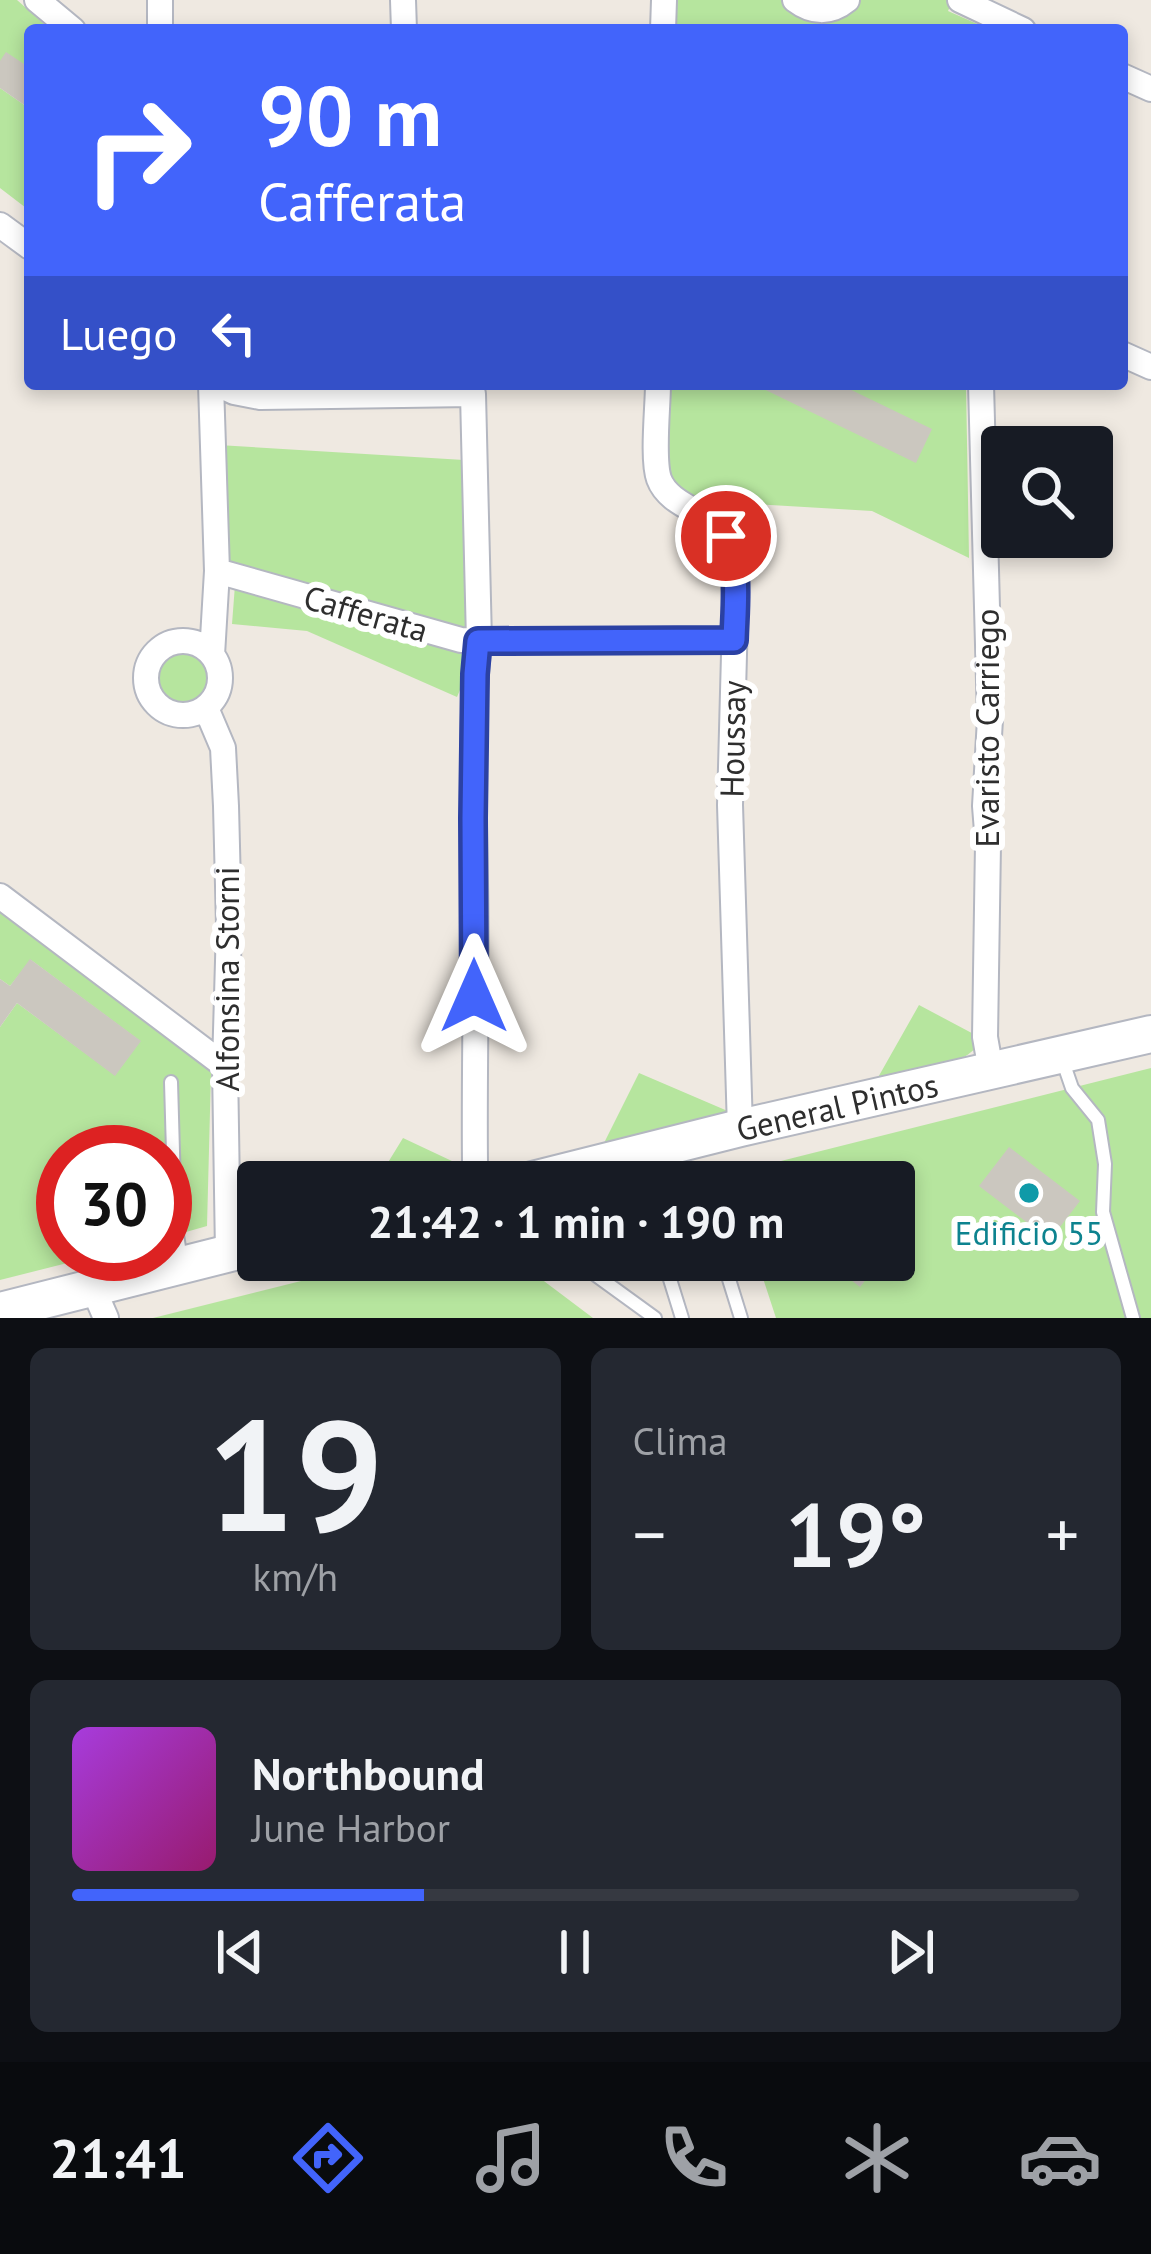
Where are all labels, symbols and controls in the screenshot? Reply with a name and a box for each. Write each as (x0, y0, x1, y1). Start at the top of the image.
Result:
text: 90 m (258, 60, 442, 169)
icon: right (60, 72, 216, 228)
text: Cafferata (258, 166, 466, 236)
icon: left (201, 300, 267, 366)
text: Luego (60, 304, 177, 362)
map controls (981, 426, 1113, 558)
button: search (981, 426, 1113, 558)
pin (675, 485, 777, 587)
icon: arrive (693, 503, 759, 569)
street label: Cafferata (299, 575, 433, 651)
street label: Evaristo Carriego (965, 609, 1008, 848)
street label: Houssay (709, 679, 755, 798)
street label: Alfonsina Storni (205, 867, 248, 1091)
position arrow (411, 933, 537, 1059)
street label: General Pintos (732, 1062, 942, 1150)
speed limit sign: 30 (36, 1125, 192, 1281)
marker: Edificio 55 (1016, 1180, 1042, 1206)
text: 21:42 · 1 min · 190 m (368, 1192, 784, 1250)
place label: Edificio 55 (955, 1211, 1103, 1254)
text: 19 (207, 1372, 384, 1574)
text: Clima (633, 1415, 728, 1466)
text: 19° (785, 1475, 926, 1592)
text: − (633, 1491, 666, 1576)
text: + (1046, 1491, 1079, 1576)
text: km/h (253, 1551, 338, 1602)
text: Northbound (252, 1744, 484, 1802)
text: June Harbor (252, 1802, 450, 1853)
icon: previous (207, 1919, 273, 1985)
icon: pause (542, 1919, 608, 1985)
icon: next (878, 1919, 944, 1985)
icon: directions (286, 2116, 370, 2200)
icon: music (469, 2116, 553, 2200)
icon: phone (652, 2116, 736, 2200)
icon: climate (835, 2116, 919, 2200)
icon: car (1018, 2116, 1102, 2200)
text: 21:41 (50, 2123, 187, 2193)

